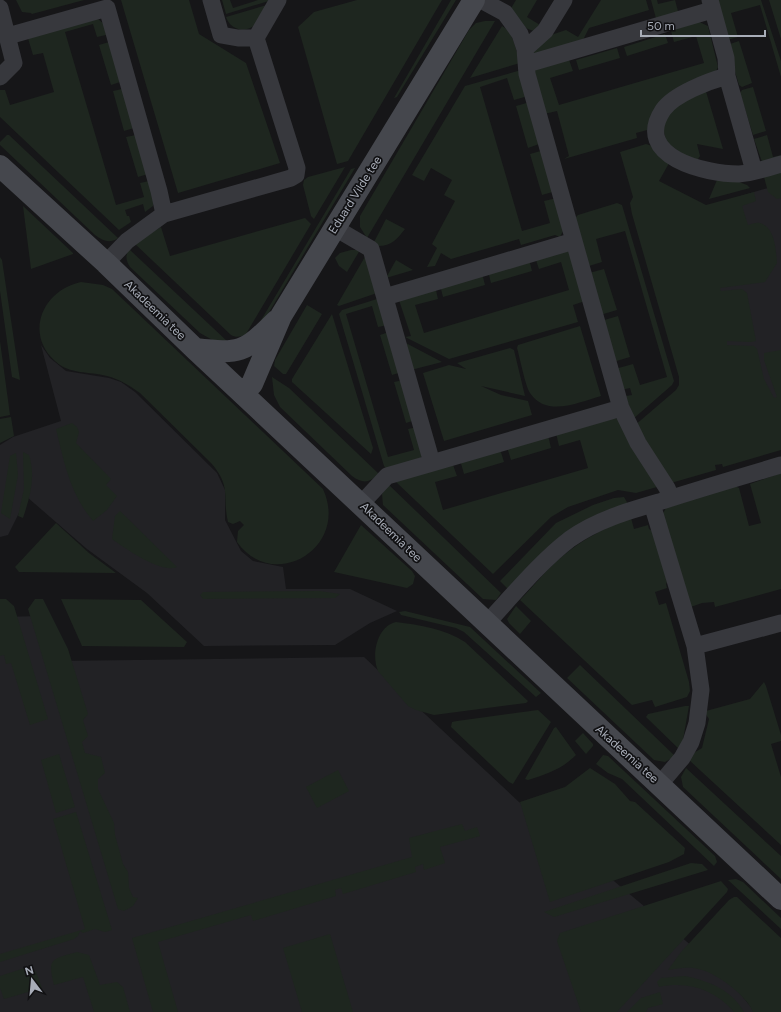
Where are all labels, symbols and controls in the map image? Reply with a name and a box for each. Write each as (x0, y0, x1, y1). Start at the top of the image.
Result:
scale bar (641, 12, 765, 38)
text: 50 m (647, 19, 675, 33)
street label: Eduard Vilde tee (326, 153, 385, 236)
street label: Akadeemia tee (121, 277, 189, 343)
street label: Akadeemia tee (357, 499, 425, 565)
street label: Akadeemia tee (593, 722, 662, 786)
north arrow (12, 960, 52, 1000)
text: N (23, 963, 35, 978)

